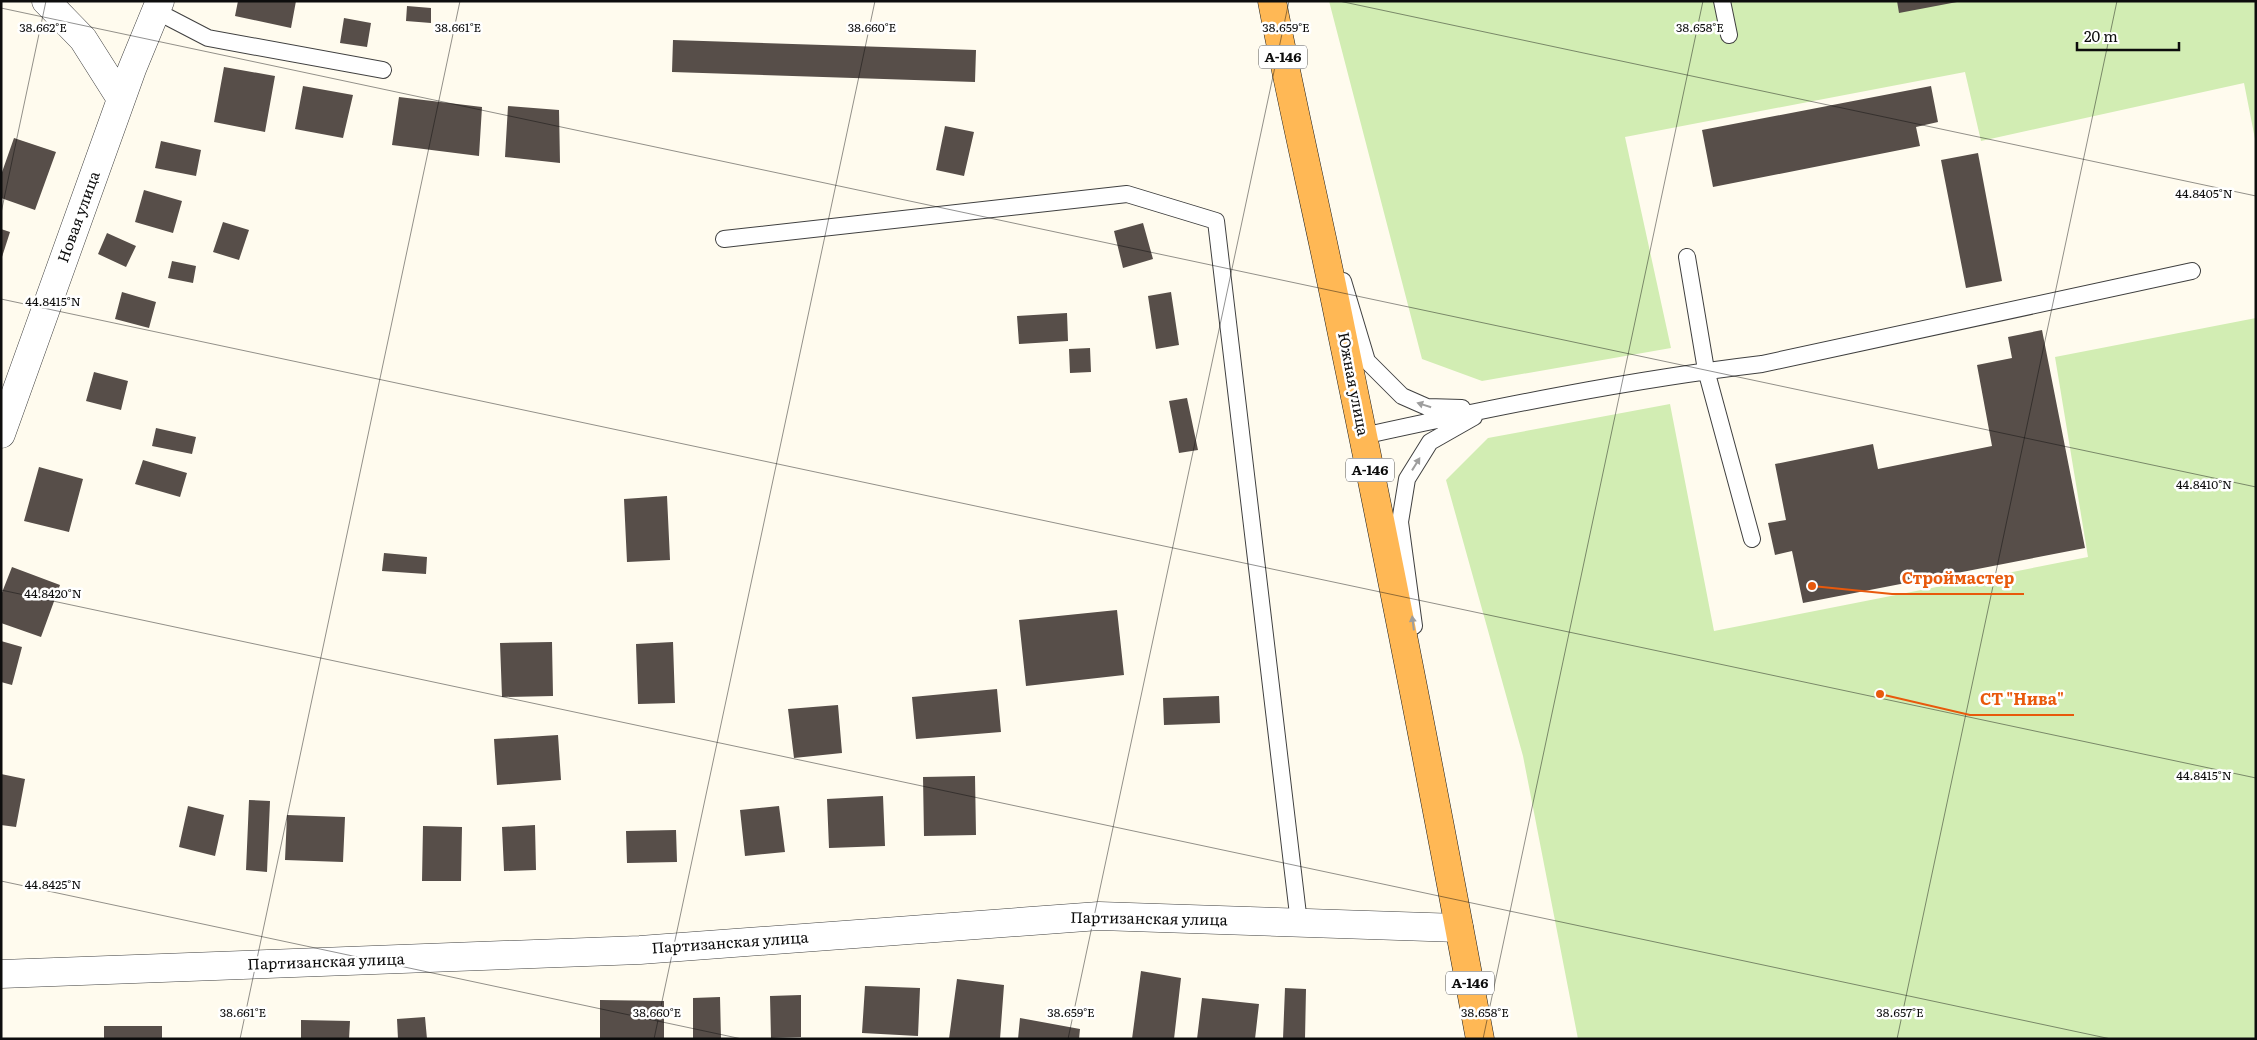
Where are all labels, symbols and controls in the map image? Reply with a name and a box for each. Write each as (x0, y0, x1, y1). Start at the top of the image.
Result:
text: 38.662°E (19, 18, 67, 36)
text: 38.661°E (435, 18, 482, 36)
text: 38.660°E (848, 18, 897, 36)
text: 38.659°E (1262, 18, 1310, 36)
text: 38.658°E (1676, 18, 1724, 36)
scale bar (2077, 20, 2180, 52)
text: 20 m (2084, 24, 2118, 47)
road number: А-146 (1259, 46, 1307, 68)
street label: Новая улица (50, 167, 105, 266)
text: 44.8405°N (2175, 184, 2233, 202)
text: 44.8415°N (25, 292, 81, 310)
street label: Южная улица (1333, 330, 1376, 439)
one-way arrow (1416, 400, 1431, 408)
road number: А-146 (1346, 458, 1394, 482)
one-way arrow (1411, 458, 1420, 471)
text: 44.8410°N (2176, 475, 2232, 493)
callout: Строймастер (1892, 563, 2024, 594)
text: Строймастер (1902, 565, 2014, 589)
text: 44.8420°N (24, 584, 82, 602)
one-way arrow (1409, 614, 1417, 630)
callout: СТ "Нива" (1970, 684, 2074, 715)
text: СТ "Нива" (1980, 686, 2064, 710)
text: 44.8415°N (2176, 766, 2232, 784)
text: 44.8425°N (25, 875, 81, 893)
street label: Партизанская улица (1070, 905, 1229, 930)
street label: Партизанская улица (651, 924, 810, 958)
street label: Партизанская улица (247, 946, 406, 975)
road number: А-146 (1446, 971, 1494, 994)
text: 38.661°E (220, 1003, 267, 1021)
text: 38.660°E (633, 1003, 682, 1021)
text: 38.659°E (1047, 1003, 1095, 1021)
text: 38.658°E (1461, 1003, 1509, 1021)
text: 38.657°E (1876, 1003, 1924, 1021)

